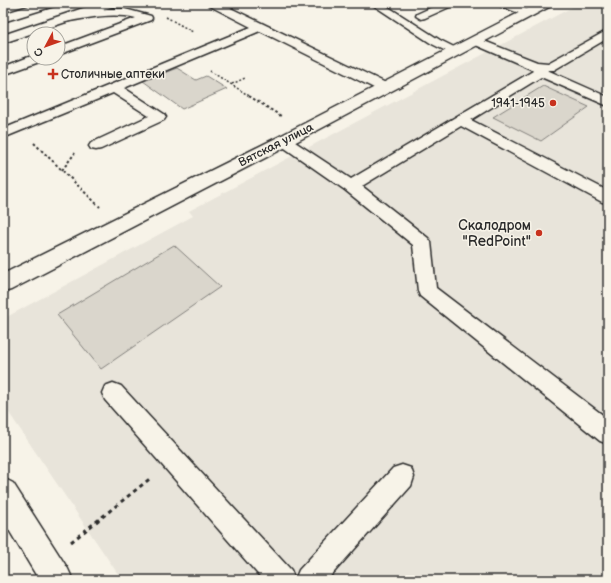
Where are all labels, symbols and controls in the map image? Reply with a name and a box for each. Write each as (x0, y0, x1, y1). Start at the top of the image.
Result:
north arrow (26, 26, 66, 66)
text: С (31, 45, 46, 59)
place label: Столичные аптеки (61, 67, 165, 82)
marker: Столичные аптеки (48, 69, 58, 79)
place label: 1941-1945 (491, 96, 545, 111)
marker: 1941-1945 (548, 98, 558, 108)
street label: Вятская улица (236, 120, 316, 170)
place label: Скалодром "RedPoint" (458, 217, 531, 250)
marker: Скалодром "RedPoint" (534, 228, 544, 238)

